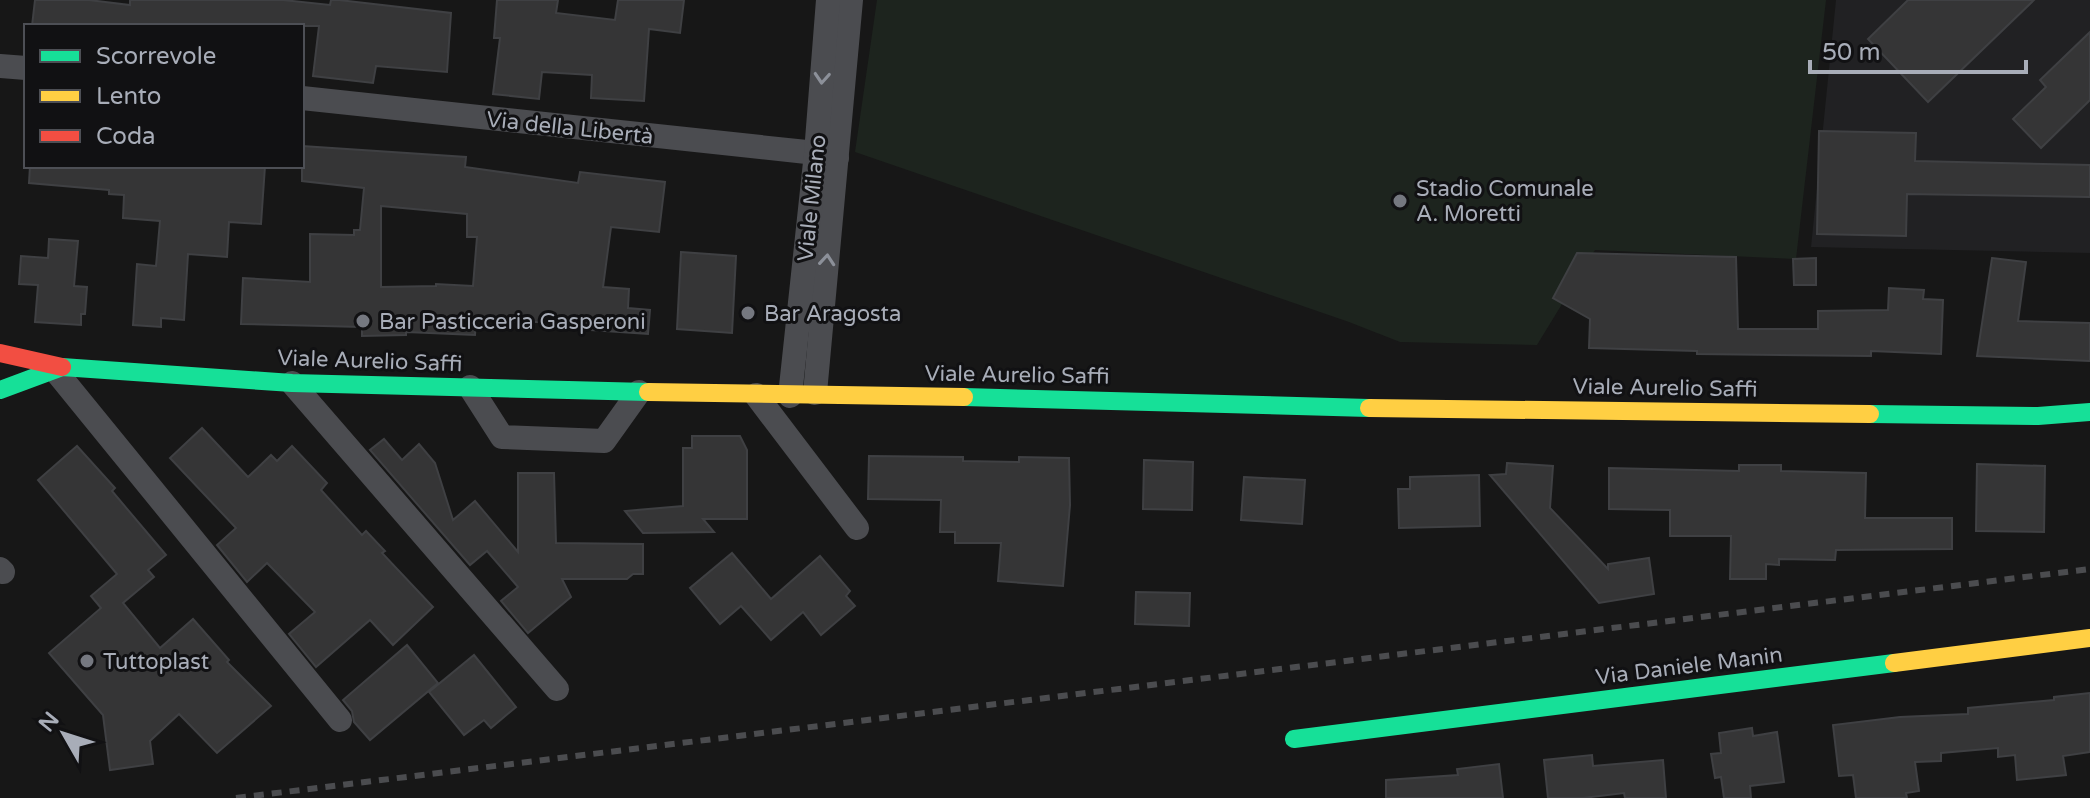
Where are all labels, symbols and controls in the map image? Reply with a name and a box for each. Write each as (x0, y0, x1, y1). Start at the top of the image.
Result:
legend (24, 24, 304, 168)
scale bar (1810, 24, 2026, 74)
text: 50 m (1822, 38, 1880, 67)
text: Scorrevole (96, 42, 216, 71)
one-way arrow (814, 72, 831, 85)
text: Lento (96, 82, 161, 111)
street label: Via della Libertà (485, 106, 655, 150)
text: Coda (96, 122, 156, 151)
street label: Viale Milano (792, 133, 832, 263)
place label: Stadio Comunale A. Moretti (1416, 176, 1594, 227)
marker: Stadio Comunale A. Moretti (1391, 192, 1409, 210)
one-way arrow (819, 253, 836, 266)
place label: Bar Aragosta (764, 301, 901, 327)
marker: Bar Aragosta (739, 304, 757, 322)
place label: Bar Pasticceria Gasperoni (379, 309, 646, 335)
marker: Bar Pasticceria Gasperoni (354, 312, 372, 330)
street label: Viale Aurelio Saffi (277, 345, 463, 377)
street label: Viale Aurelio Saffi (924, 360, 1110, 390)
street label: Viale Aurelio Saffi (1572, 373, 1758, 403)
street label: Via Daniele Manin (1594, 642, 1784, 690)
place label: Tuttoplast (103, 649, 209, 675)
marker: Tuttoplast (78, 652, 96, 670)
north arrow (24, 694, 104, 774)
text: N (34, 707, 65, 737)

